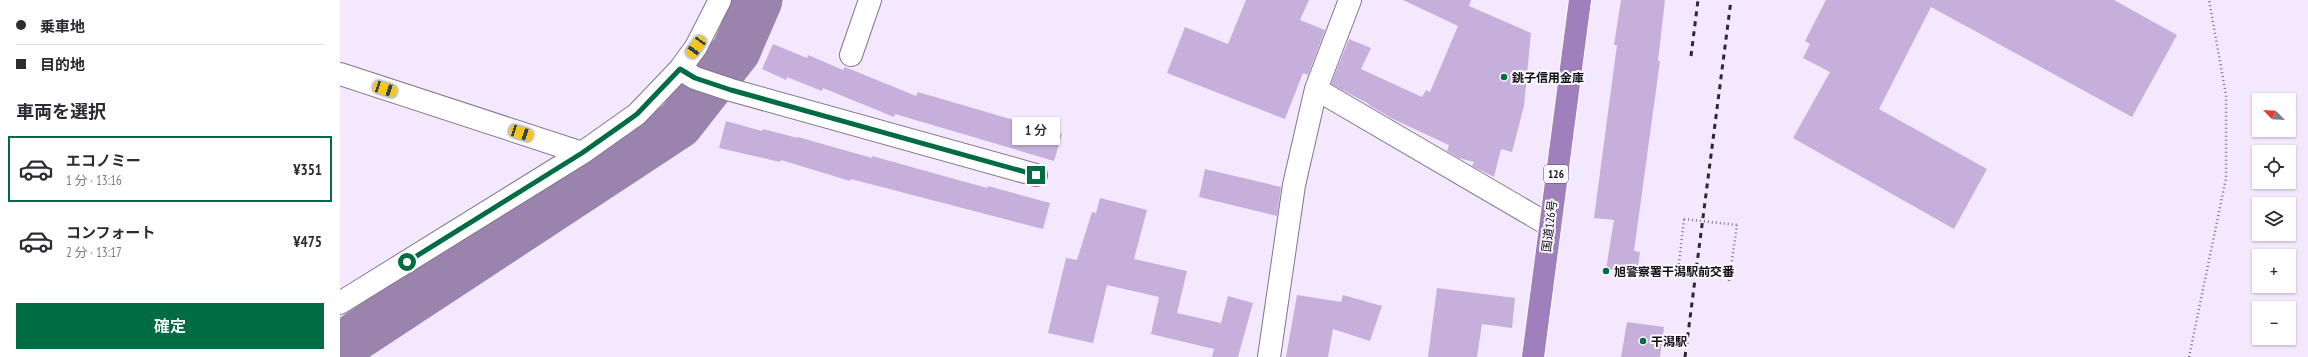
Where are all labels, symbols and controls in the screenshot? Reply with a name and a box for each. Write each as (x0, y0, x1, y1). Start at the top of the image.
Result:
text: 乗車地 (40, 17, 85, 36)
car (684, 34, 708, 60)
text: 目的地 (40, 55, 85, 74)
place label: 銚子信用金庫 (1511, 70, 1584, 85)
marker: 銚子信用金庫 (1499, 72, 1509, 82)
car (372, 80, 398, 98)
north arrow (2252, 93, 2296, 137)
map controls (2252, 93, 2296, 345)
text: 車両を選択 (16, 100, 106, 123)
callout: 1 分 (1012, 117, 1060, 145)
text: 1 分 (1025, 122, 1047, 139)
car (508, 124, 534, 142)
button: locate (2252, 145, 2296, 189)
icon: car (18, 151, 54, 187)
text: エコノミー (66, 151, 141, 170)
text: ¥351 (293, 160, 322, 179)
road number: 126 (1544, 165, 1568, 183)
route end (1027, 166, 1045, 184)
text: 1 分 · 13:16 (66, 172, 122, 189)
button: layers (2252, 197, 2296, 241)
street label: 国道126号 (1538, 199, 1560, 253)
icon: car (18, 223, 54, 259)
text: コンフォート (66, 223, 156, 242)
text: ¥475 (293, 232, 322, 251)
text: 2 分 · 13:17 (66, 244, 122, 261)
button: + (2252, 249, 2296, 293)
route start (398, 253, 416, 271)
place label: 旭警察署干潟駅前交番 (1614, 264, 1735, 279)
marker: 旭警察署干潟駅前交番 (1601, 266, 1611, 276)
button: − (2252, 301, 2296, 345)
button: 確定 (16, 303, 324, 349)
place label: 干潟駅 (1651, 334, 1687, 349)
marker: 干潟駅 (1638, 336, 1648, 346)

